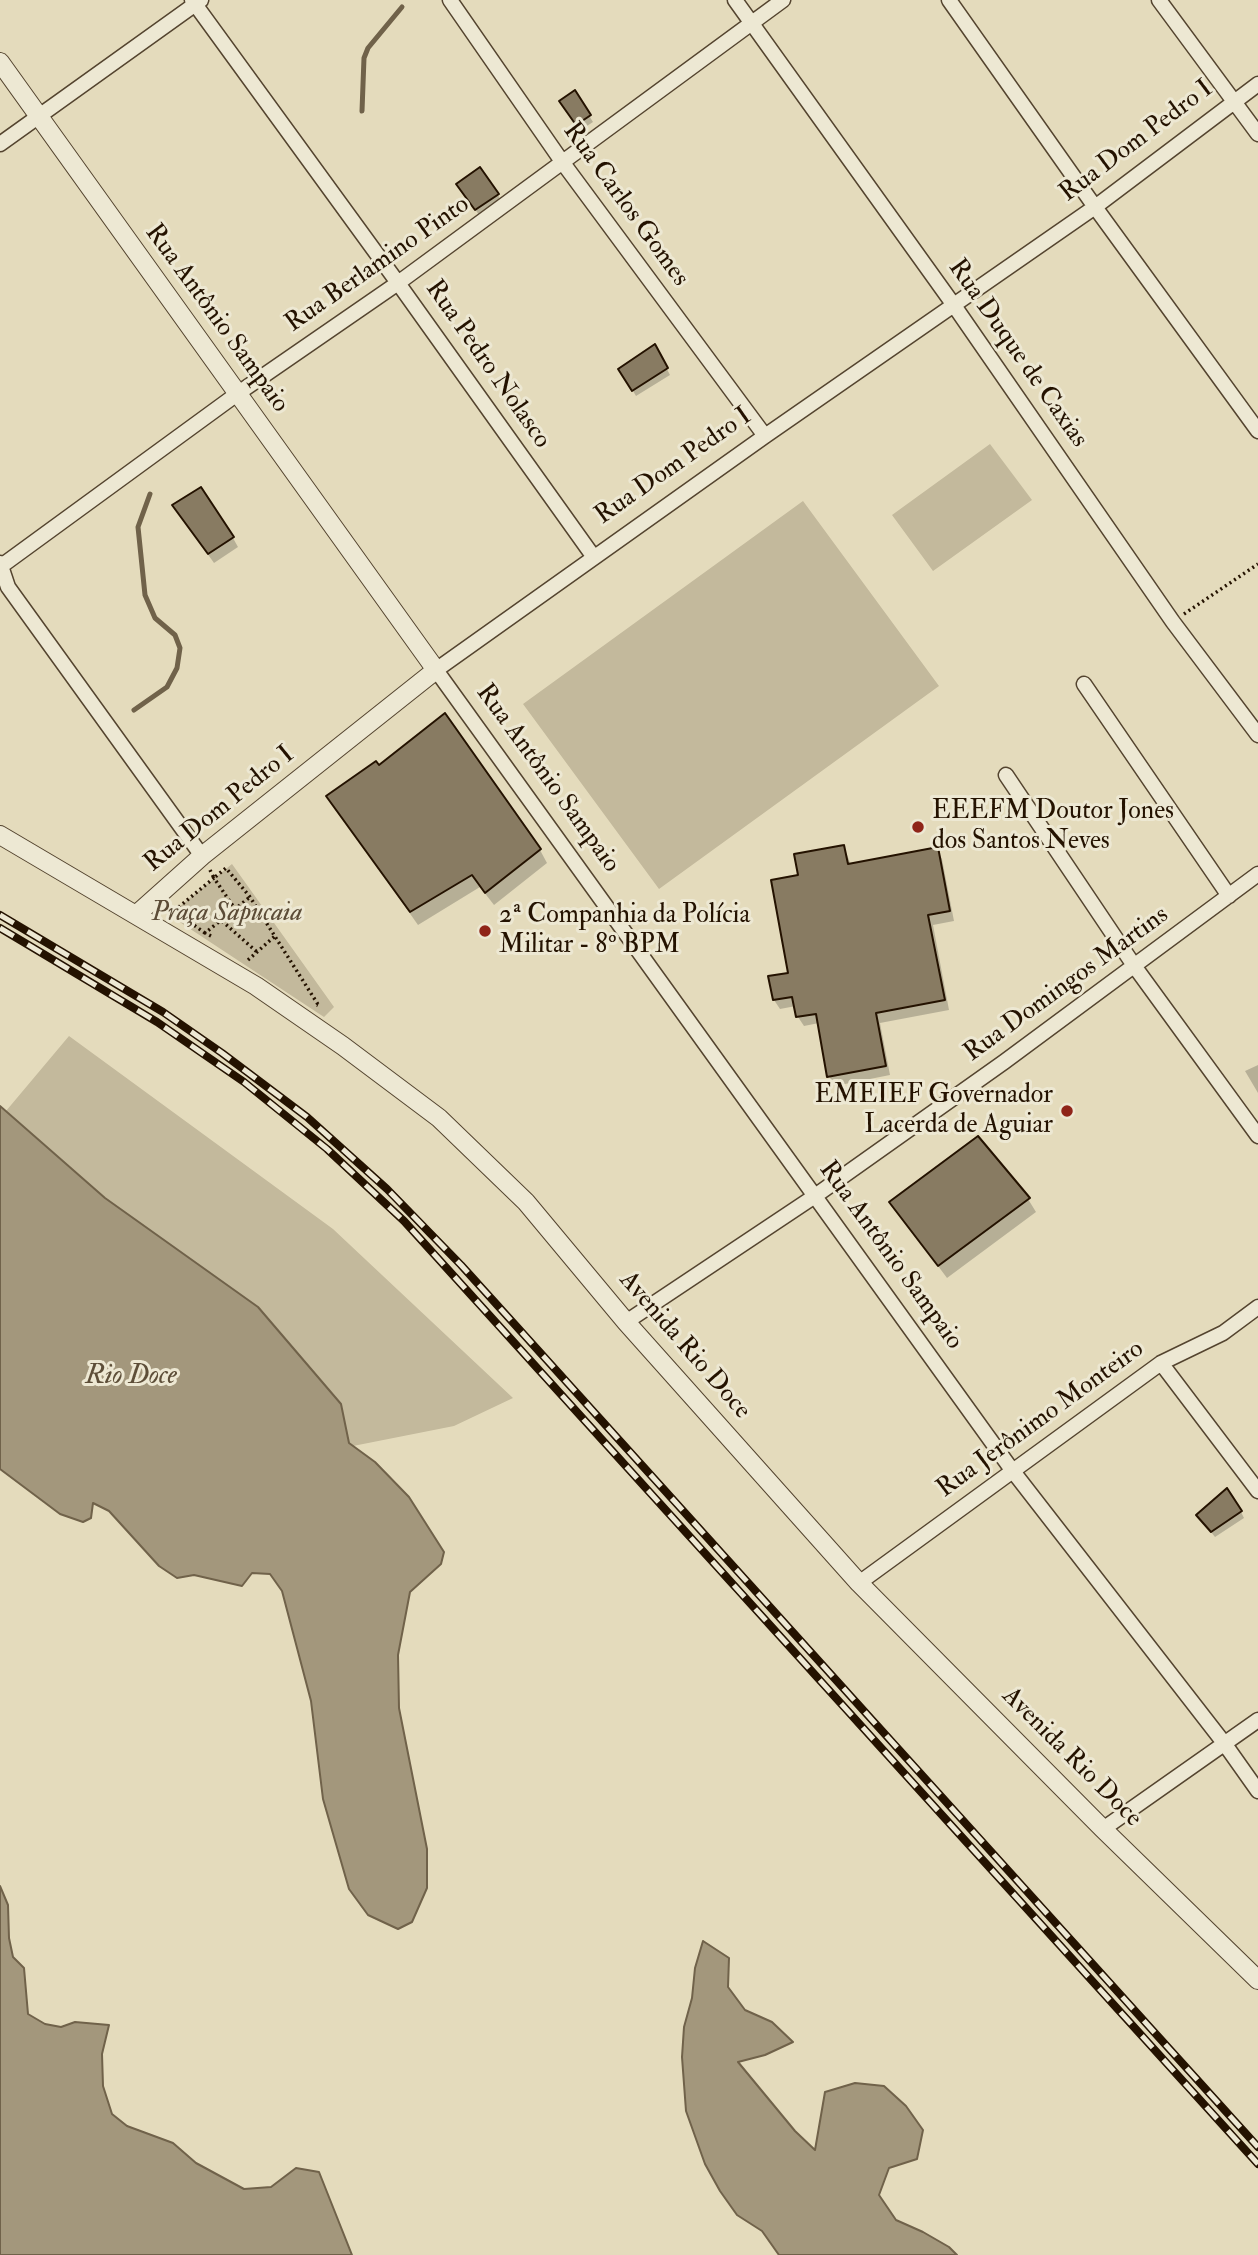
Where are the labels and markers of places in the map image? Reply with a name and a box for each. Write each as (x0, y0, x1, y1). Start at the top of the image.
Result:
place label: EEEFM Doutor Jones dos Santos Neves (932, 796, 1174, 858)
marker: EEEFM Doutor Jones dos Santos Neves (910, 819, 926, 835)
place label: 2ª Companhia da Polícia Militar - 8º BPM (499, 900, 750, 962)
marker: 2ª Companhia da Polícia Militar - 8º BPM (477, 923, 493, 939)
place label: EMEIEF Governador Lacerda de Aguiar (815, 1080, 1053, 1142)
marker: EMEIEF Governador Lacerda de Aguiar (1059, 1103, 1075, 1119)

